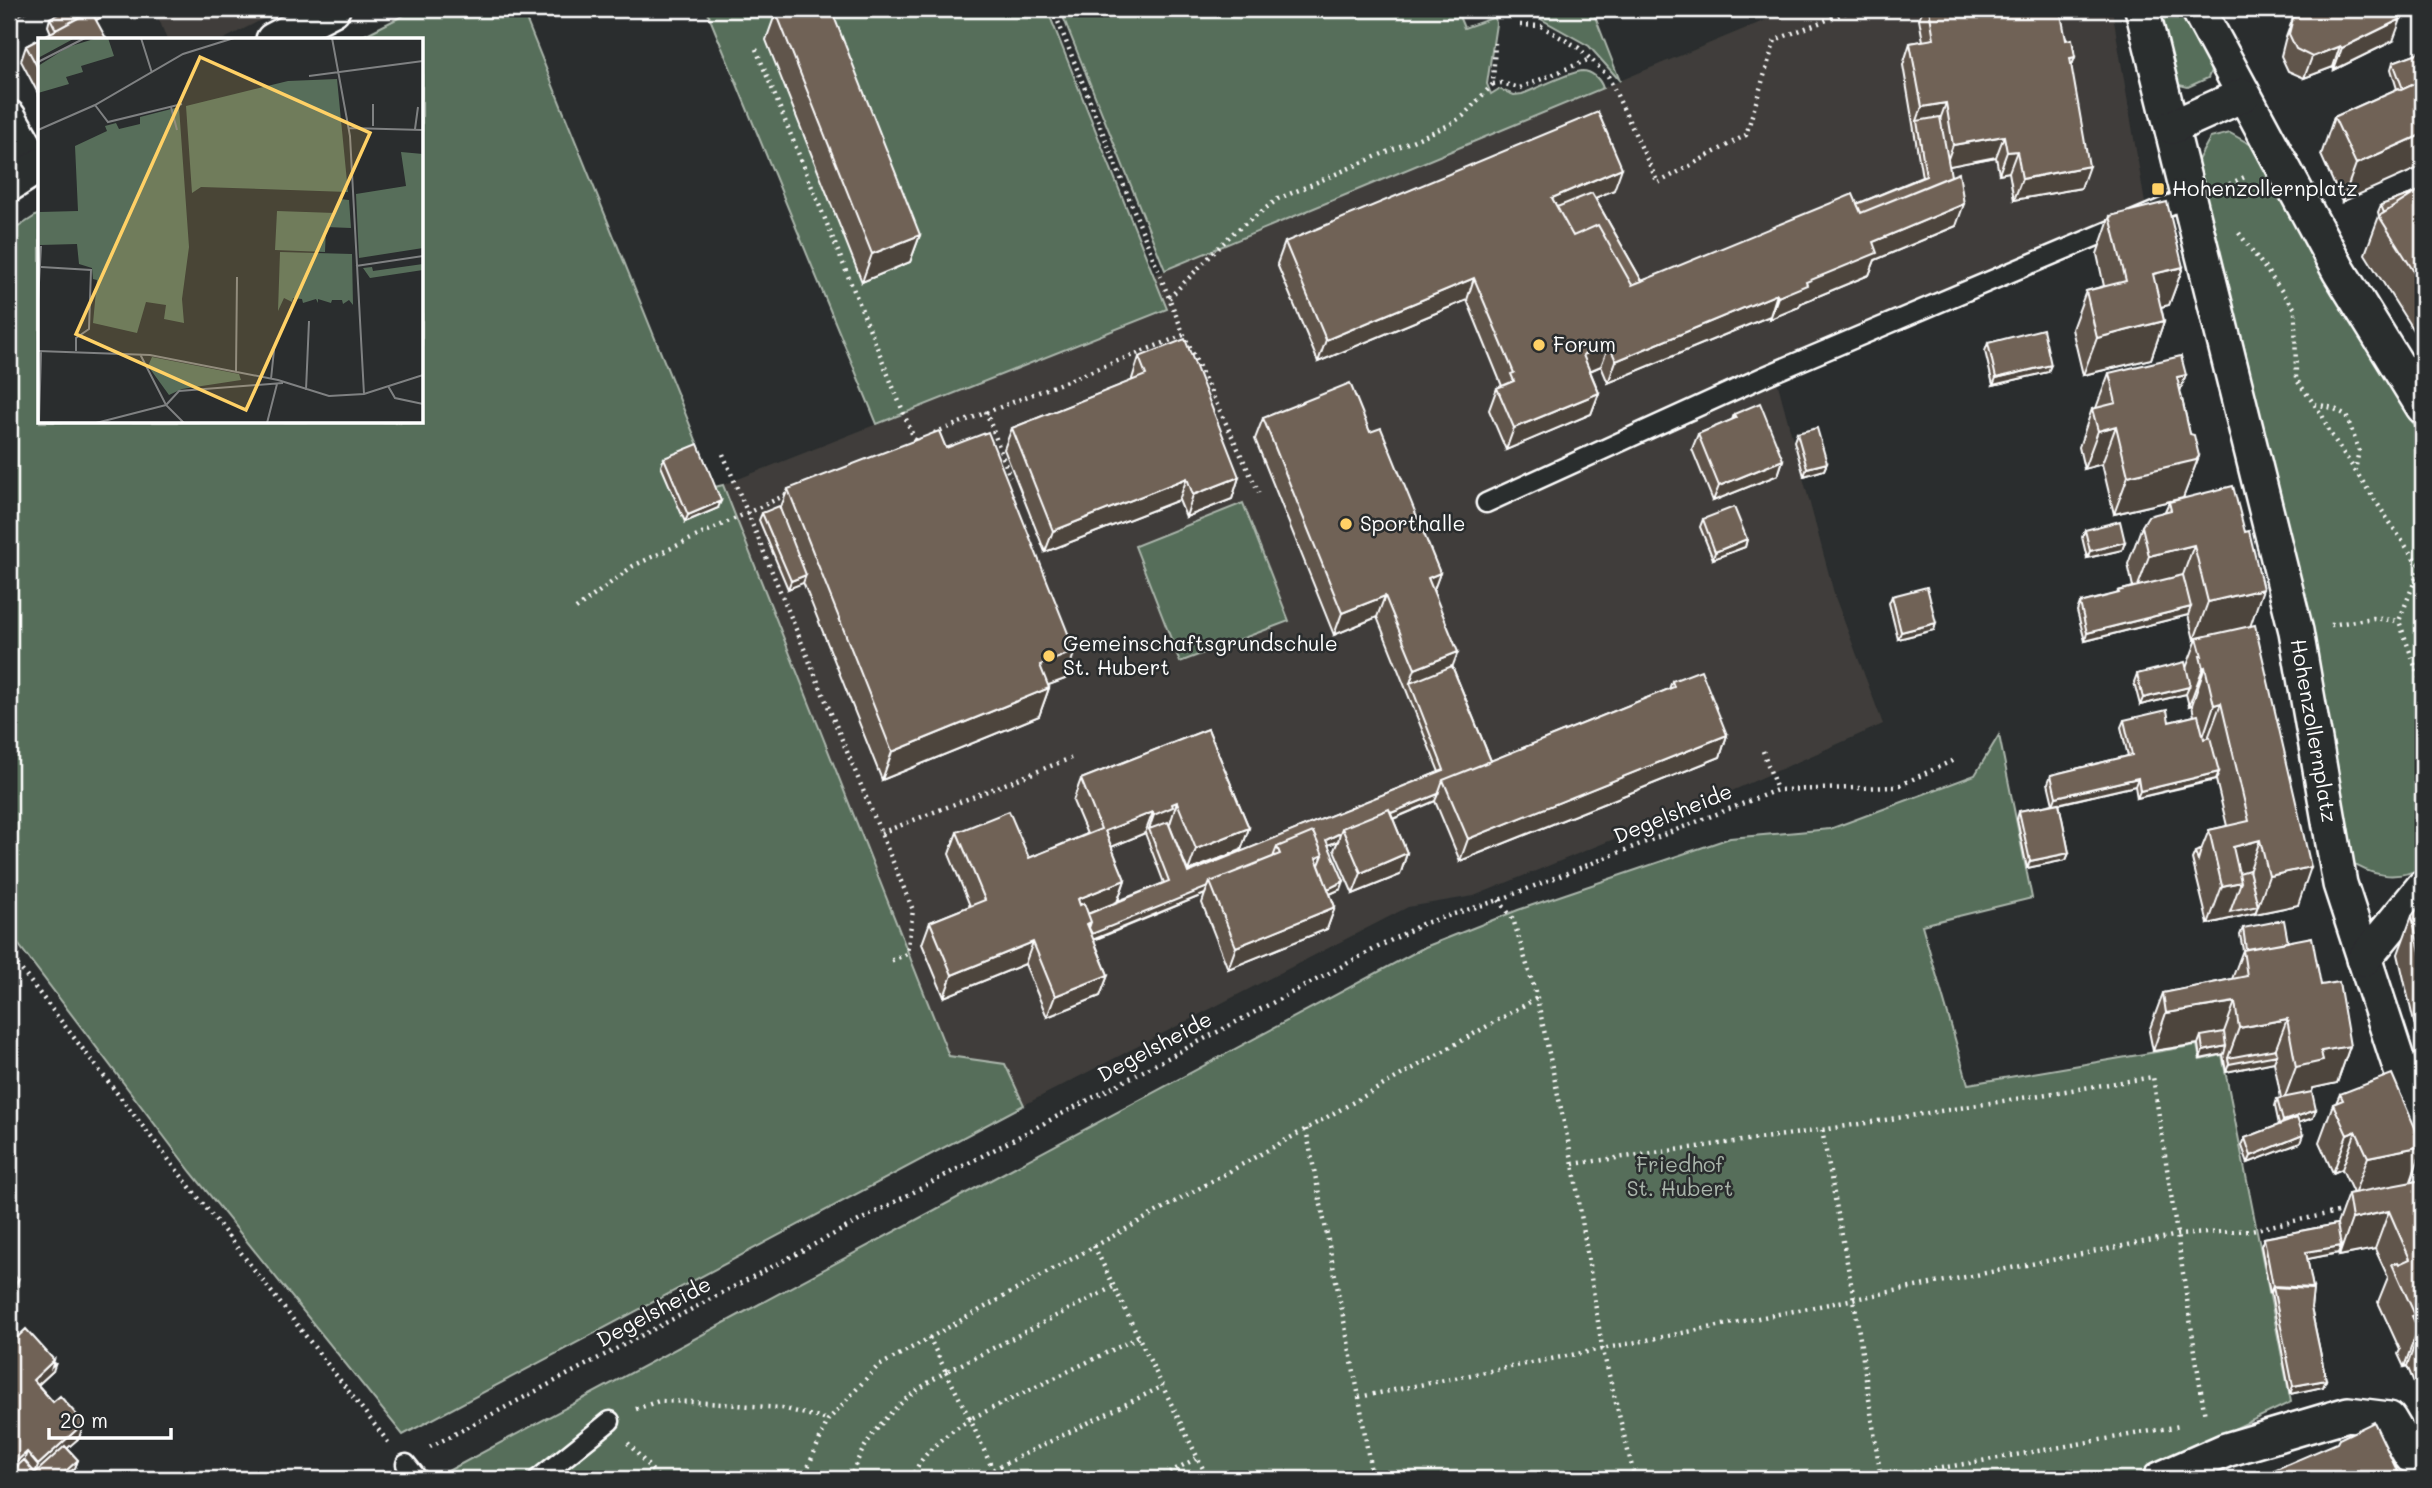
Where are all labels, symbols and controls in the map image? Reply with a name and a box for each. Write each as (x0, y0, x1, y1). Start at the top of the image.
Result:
inset map (38, 38, 424, 424)
place label: Hohenzollernplatz (2172, 174, 2358, 201)
marker: Hohenzollernplatz (2150, 181, 2166, 197)
place label: Forum (1553, 330, 1616, 357)
marker: Forum (1531, 337, 1547, 353)
place label: Sporthalle (1360, 509, 1465, 536)
marker: Sporthalle (1338, 516, 1354, 532)
place label: Gemeinschaftsgrundschule St. Hubert (1063, 629, 1338, 680)
street label: Hohenzollernplatz (2286, 636, 2344, 824)
marker: Gemeinschaftsgrundschule St. Hubert (1041, 648, 1057, 664)
street label: Degelsheide (1609, 777, 1736, 849)
street label: Degelsheide (1092, 1004, 1216, 1087)
park label: Friedhof St. Hubert (1627, 1150, 1733, 1201)
street label: Degelsheide (591, 1269, 715, 1352)
scale bar (49, 1397, 172, 1441)
text: 20 m (60, 1406, 108, 1433)

